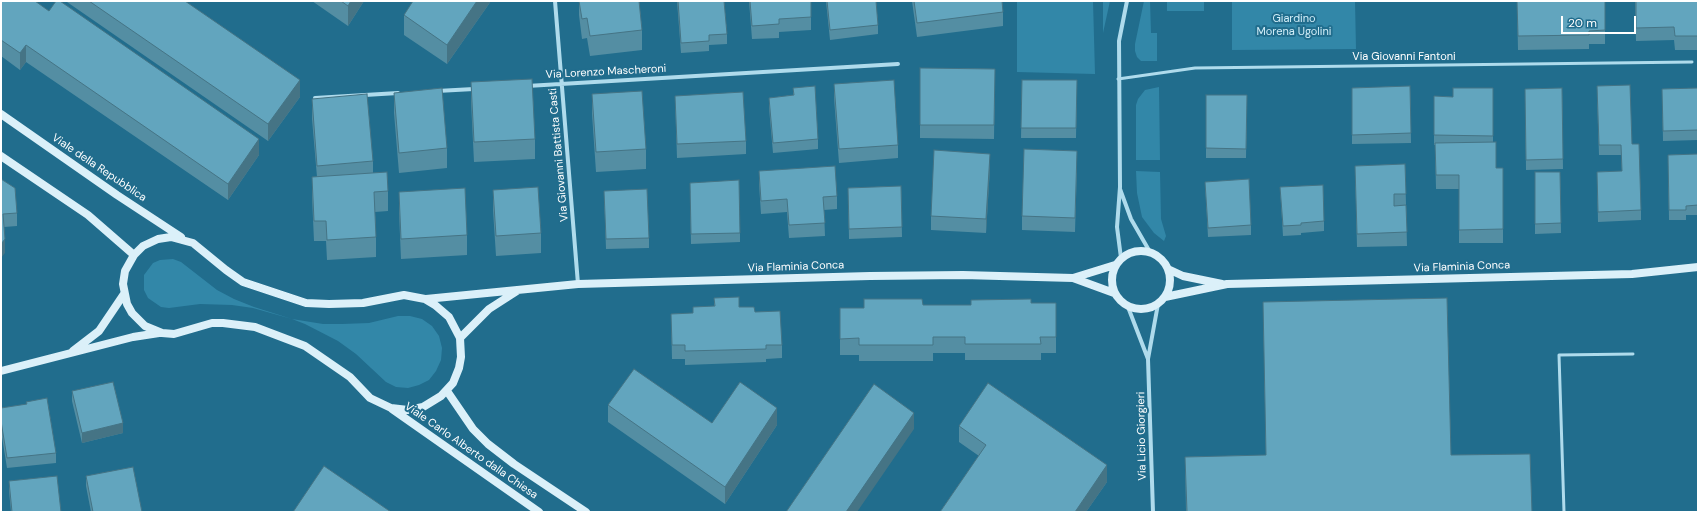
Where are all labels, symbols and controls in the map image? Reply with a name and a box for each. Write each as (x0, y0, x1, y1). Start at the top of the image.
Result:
scale bar (1563, 8, 1638, 34)
park label: Giardino Morena Ugolini (1257, 12, 1331, 38)
text: 20 m (1568, 15, 1597, 31)
street label: Via Giovanni Fantoni (1352, 50, 1456, 64)
street label: Via Lorenzo Mascheroni (545, 62, 667, 82)
street label: Via Giovanni Battista Casti (547, 88, 571, 222)
street label: Viale della Repubblica (49, 131, 149, 205)
street label: Via Flaminia Conca (748, 259, 844, 275)
street label: Via Flaminia Conca (1414, 259, 1510, 275)
street label: Via Licio Giorgieri (1135, 391, 1149, 481)
street label: Viale Carlo Alberto dalla Chiesa (402, 400, 540, 502)

